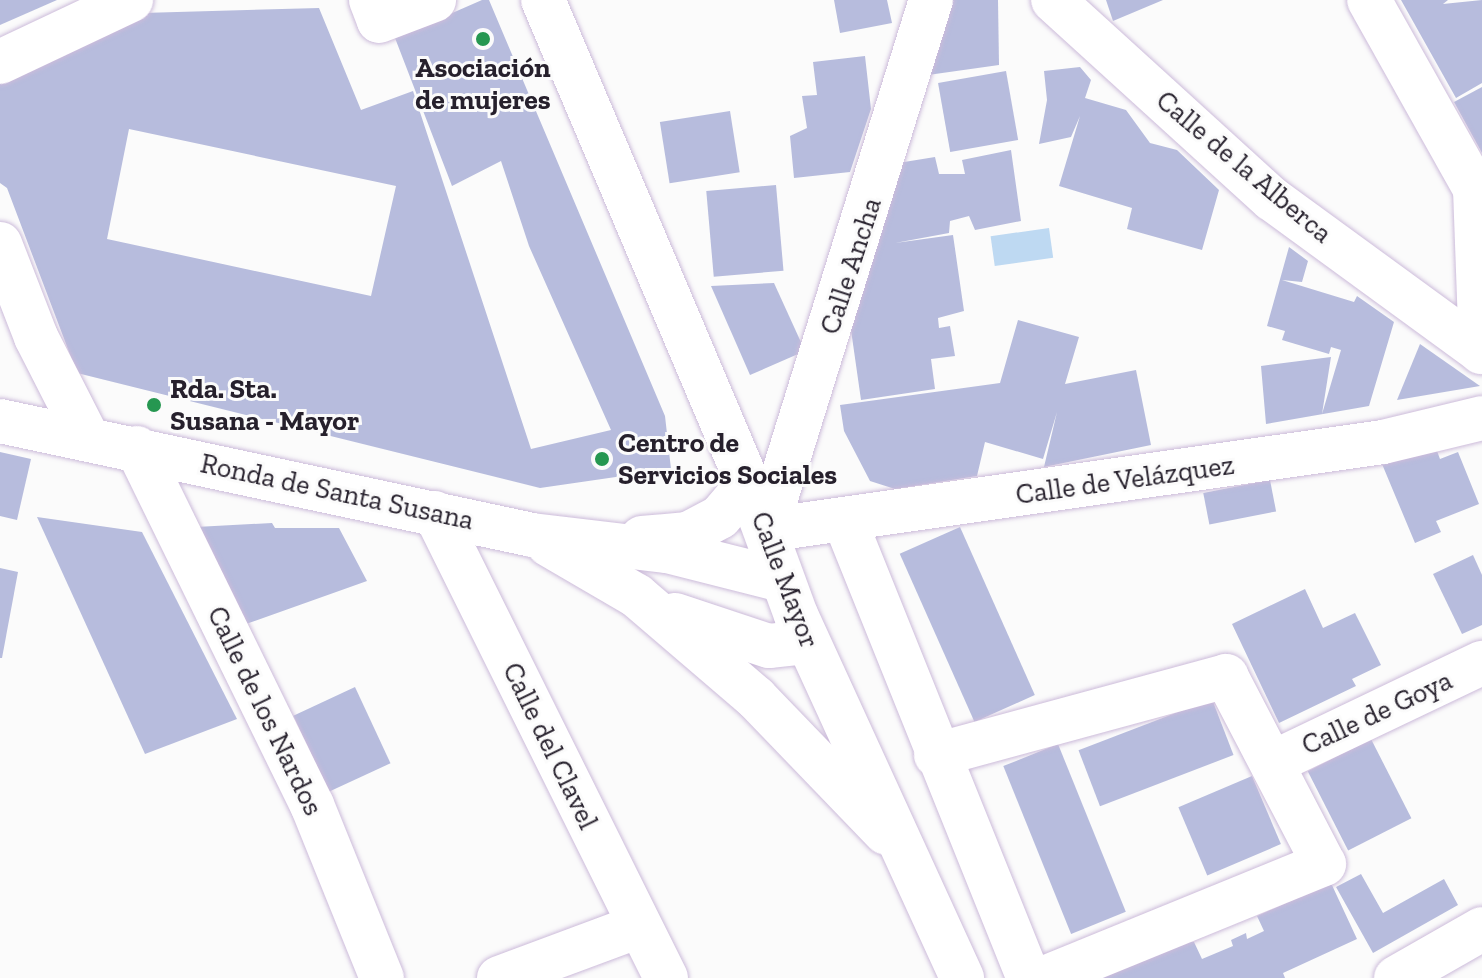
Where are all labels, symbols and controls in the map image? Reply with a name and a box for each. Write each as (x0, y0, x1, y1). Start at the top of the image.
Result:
marker: Asociación de mujeres (474, 30, 492, 48)
place label: Asociación de mujeres (415, 51, 551, 117)
street label: Calle de la Alberca (1149, 83, 1339, 251)
street label: Calle Ancha (813, 193, 889, 339)
place label: Rda. Sta. Susana - Mayor (170, 372, 359, 438)
marker: Rda. Sta. Susana - Mayor (145, 396, 163, 414)
place label: Centro de Servicios Sociales (618, 426, 837, 492)
street label: Ronda de Santa Susana (197, 447, 477, 537)
street label: Calle de Velázquez (1013, 448, 1237, 512)
marker: Centro de Servicios Sociales (593, 450, 611, 468)
street label: Calle Mayor (744, 507, 826, 653)
street label: Calle de los Nardos (200, 601, 330, 821)
street label: Calle del Clavel (495, 657, 605, 835)
street label: Calle de Goya (1296, 664, 1458, 762)

